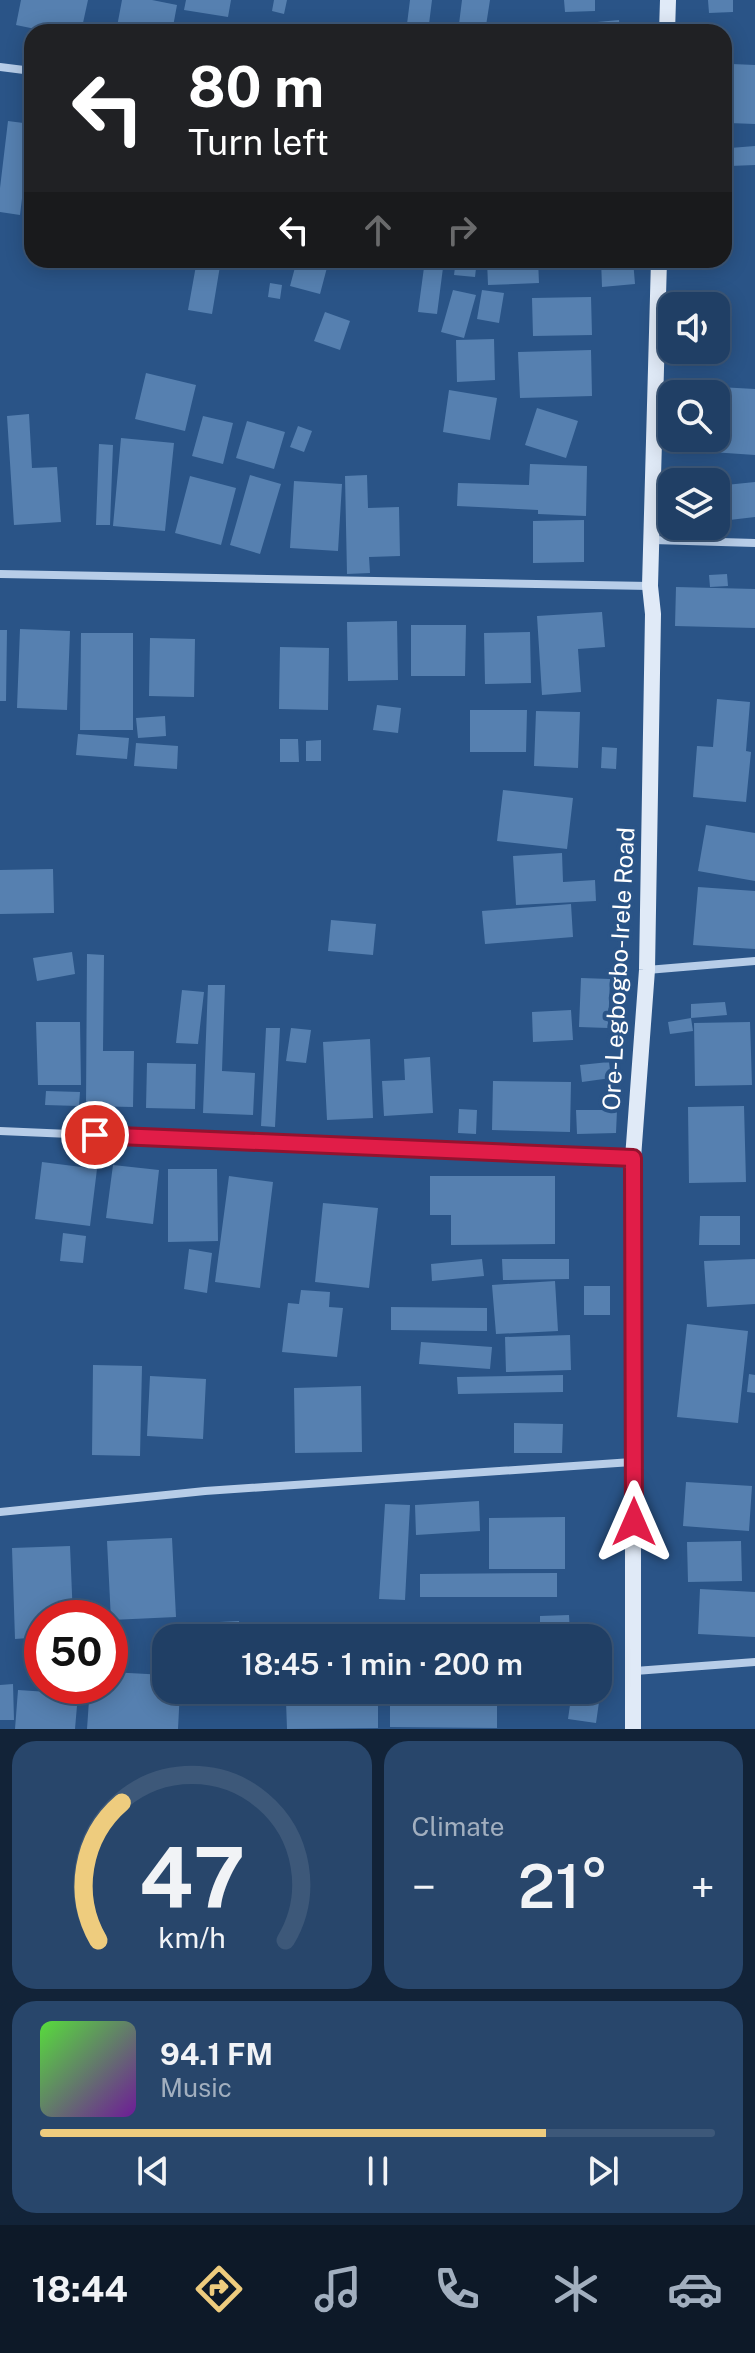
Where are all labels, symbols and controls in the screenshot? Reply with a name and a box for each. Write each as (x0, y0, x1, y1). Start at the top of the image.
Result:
text: 80 m (188, 54, 324, 120)
icon: left (56, 56, 160, 160)
text: Turn left (188, 121, 329, 163)
icon: left (272, 208, 316, 252)
icon: ahead (356, 208, 400, 252)
icon: right (440, 208, 484, 252)
map controls (658, 292, 730, 540)
button: sound (658, 292, 730, 364)
button: search (658, 380, 730, 452)
button: layers (658, 468, 730, 540)
street label: Ore-Legbogbo-Irele Road (597, 827, 639, 1111)
pin (61, 1101, 129, 1169)
icon: arrive (73, 1113, 117, 1157)
position arrow (592, 1480, 676, 1564)
speed limit sign: 50 (24, 1600, 128, 1704)
text: 18:45 · 1 min · 200 m (241, 1646, 523, 1682)
text: Climate (412, 1811, 505, 1842)
text: 47 (138, 1828, 245, 1926)
text: 21° (518, 1851, 608, 1922)
text: − (412, 1861, 436, 1913)
text: + (691, 1861, 715, 1913)
text: km/h (158, 1921, 225, 1954)
text: 94.1 FM (160, 2036, 273, 2072)
text: Music (160, 2072, 232, 2103)
icon: previous (131, 2149, 175, 2193)
icon: pause (356, 2149, 400, 2193)
icon: next (581, 2149, 625, 2193)
icon: directions (191, 2261, 247, 2317)
icon: music (310, 2261, 366, 2317)
icon: phone (429, 2261, 485, 2317)
icon: climate (548, 2261, 604, 2317)
icon: car (667, 2261, 723, 2317)
text: 18:44 (32, 2268, 128, 2310)

